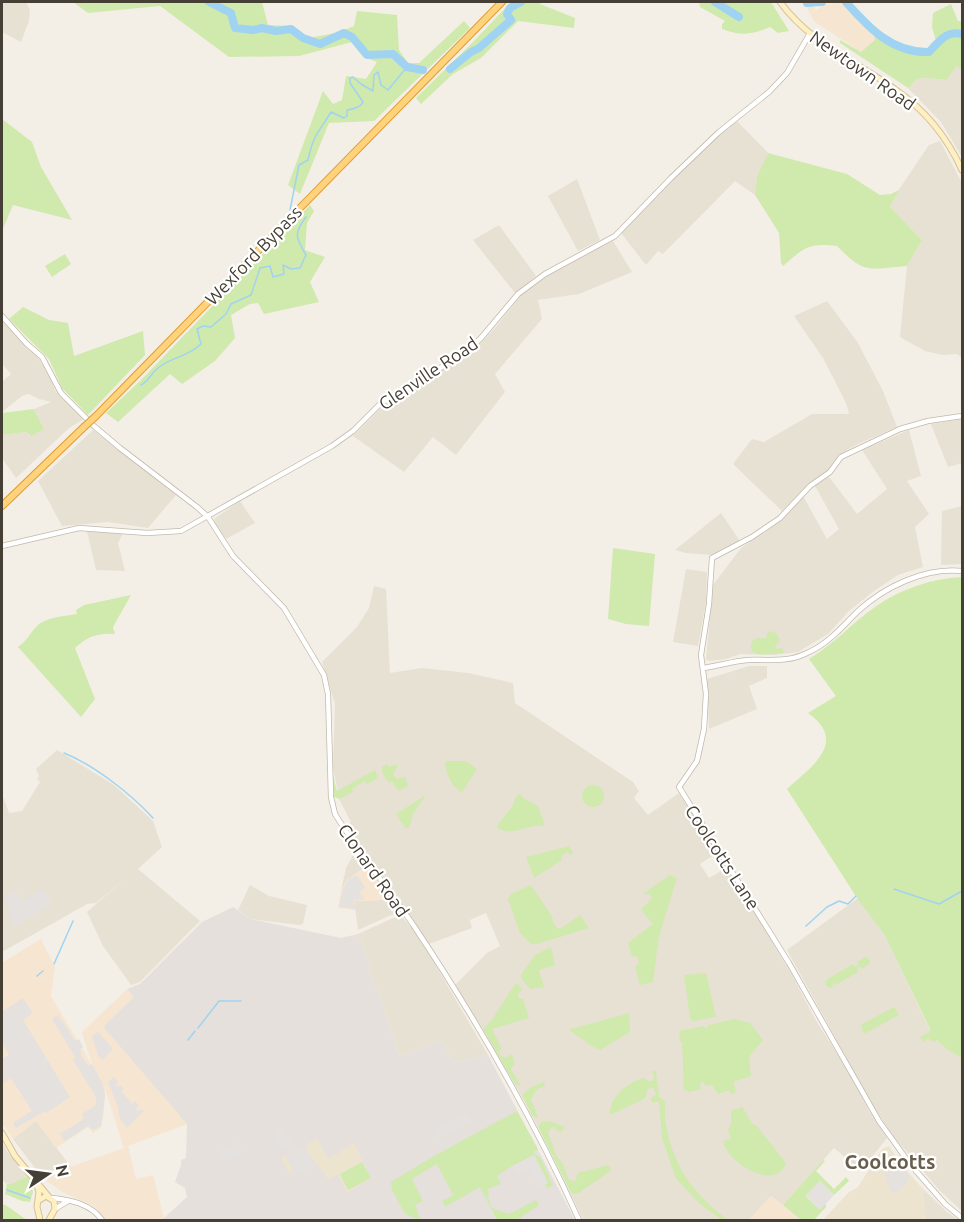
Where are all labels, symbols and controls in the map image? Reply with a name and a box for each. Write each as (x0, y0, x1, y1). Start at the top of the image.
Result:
street label: Newtown Road (806, 26, 920, 114)
street label: Wexford Bypass (201, 201, 305, 309)
street label: Glenville Road (375, 333, 481, 413)
street label: Coolcotts Lane (682, 801, 764, 913)
street label: Clonard Road (335, 820, 413, 920)
north arrow (18, 1144, 78, 1204)
district label: Coolcotts (845, 1150, 935, 1173)
text: N (53, 1163, 73, 1178)

